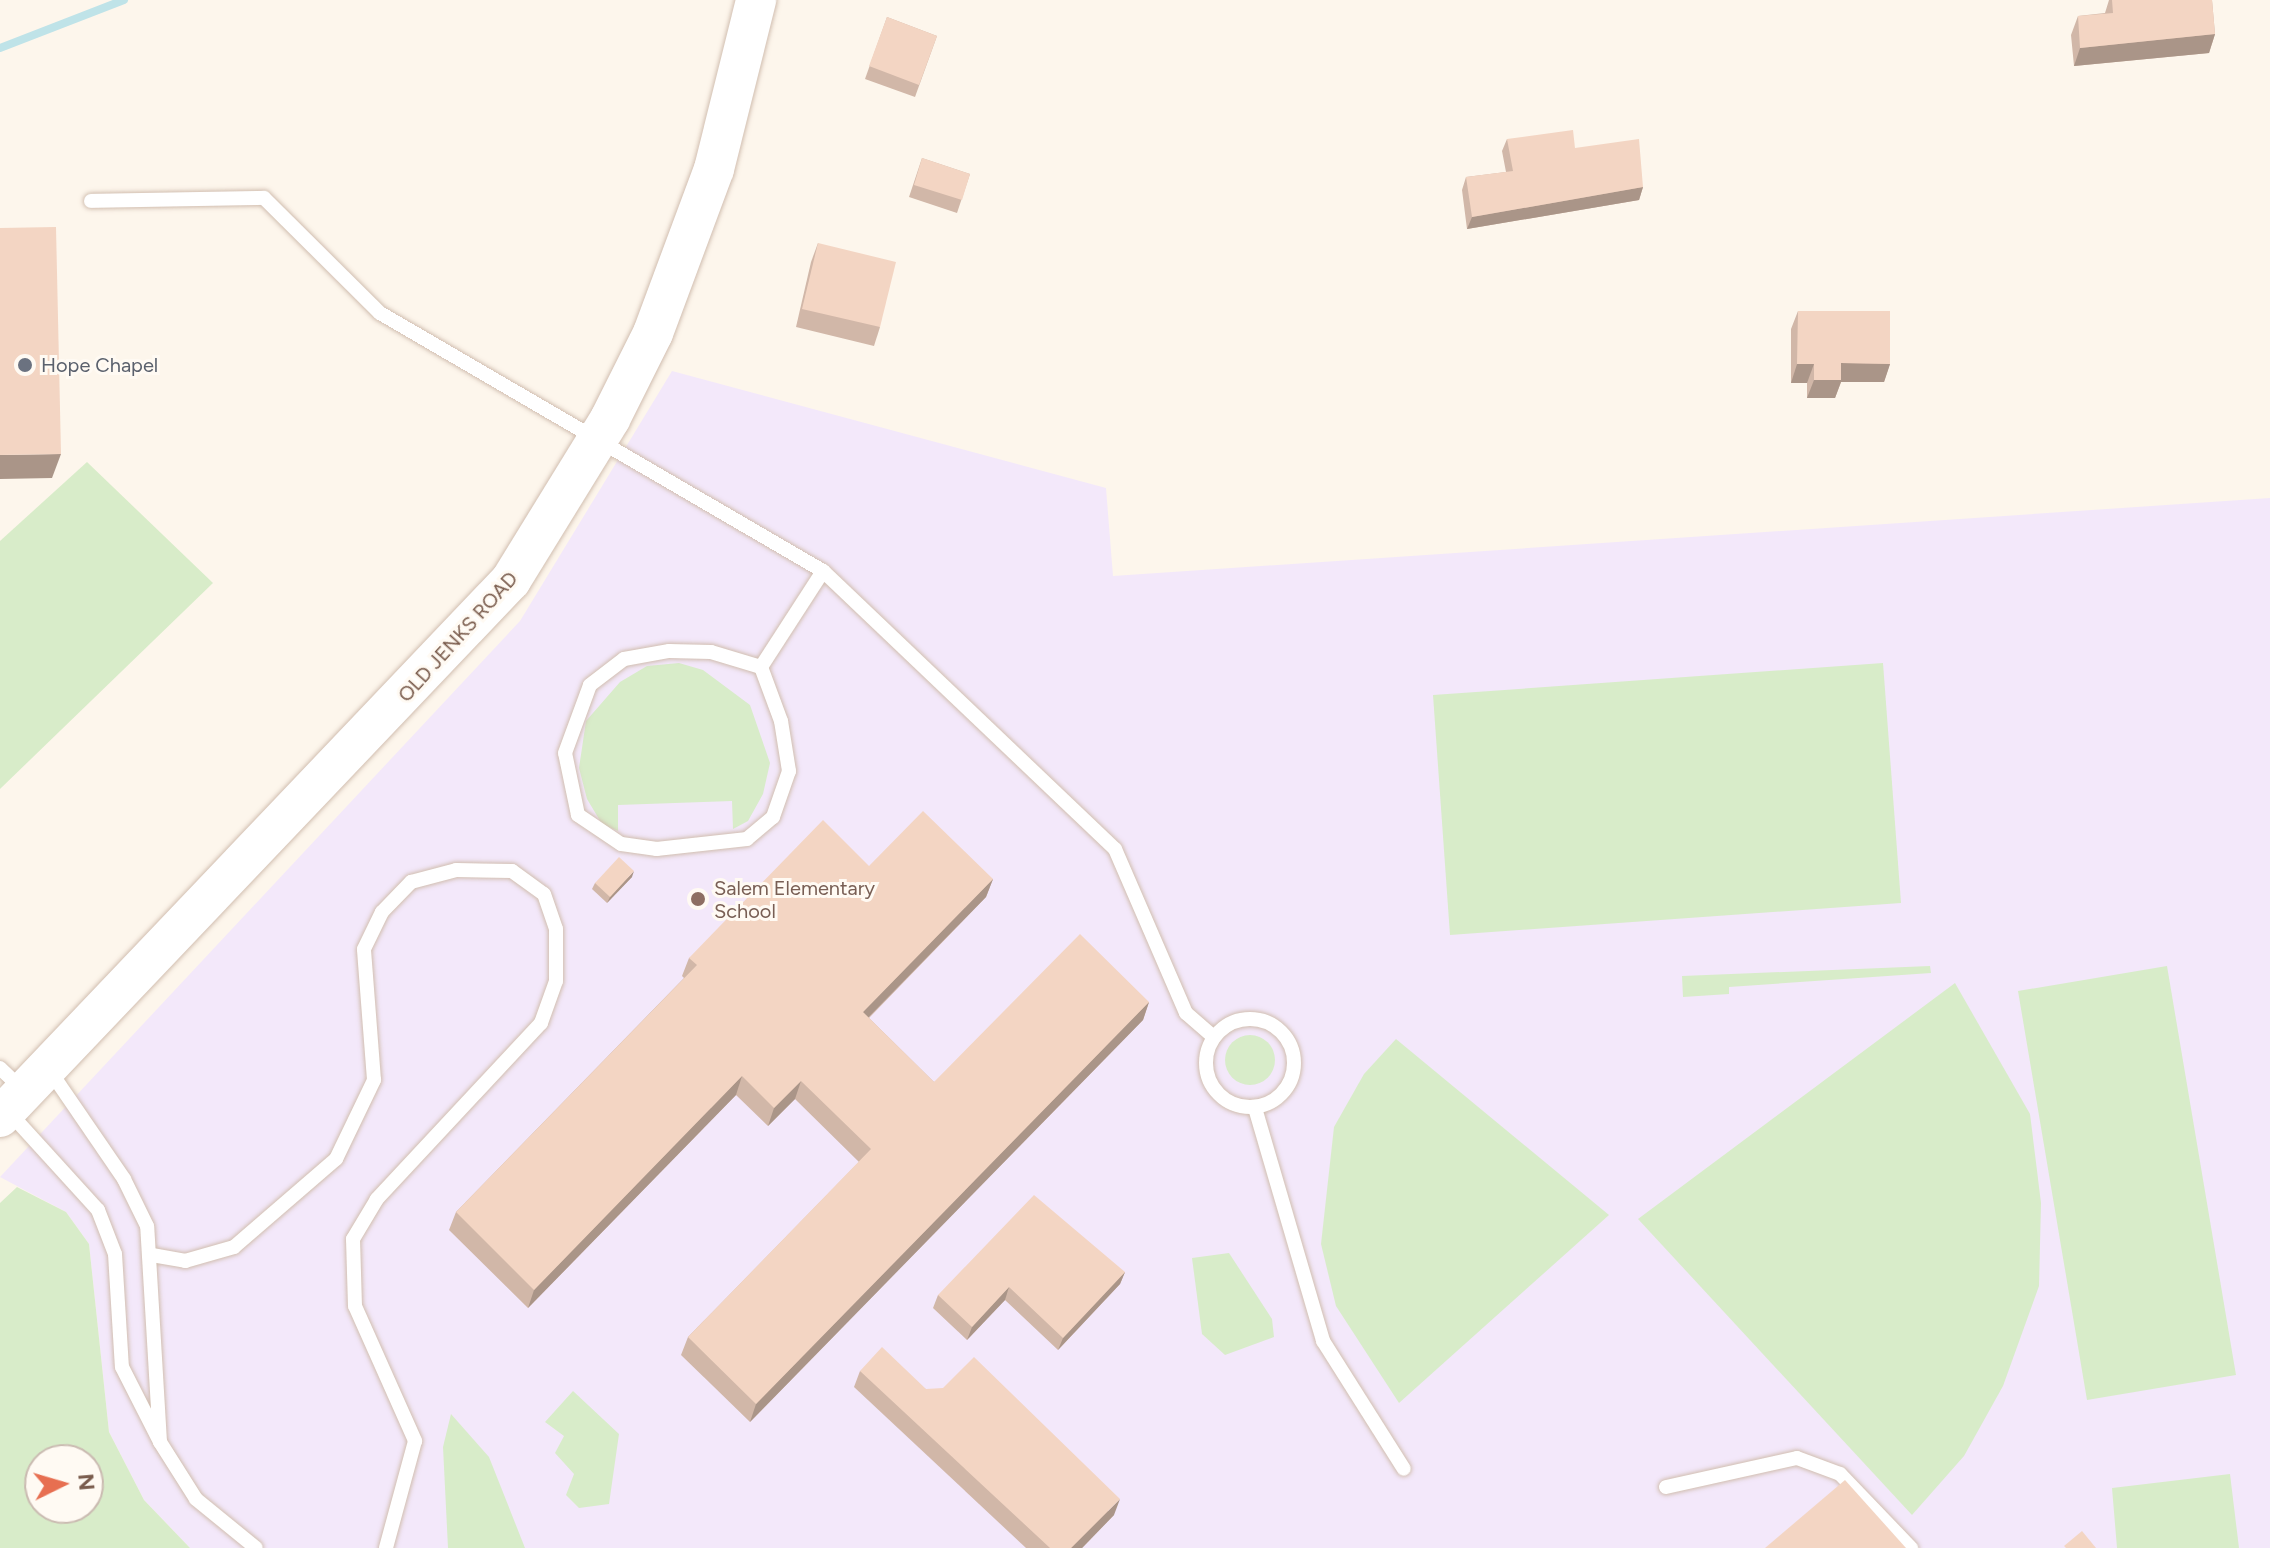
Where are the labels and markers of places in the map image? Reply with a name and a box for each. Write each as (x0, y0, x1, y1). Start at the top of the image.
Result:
place label: Hope Chapel (41, 353, 158, 377)
marker: Hope Chapel (16, 356, 34, 374)
place label: Salem Elementary School (714, 876, 875, 923)
marker: Salem Elementary School (689, 890, 707, 908)

